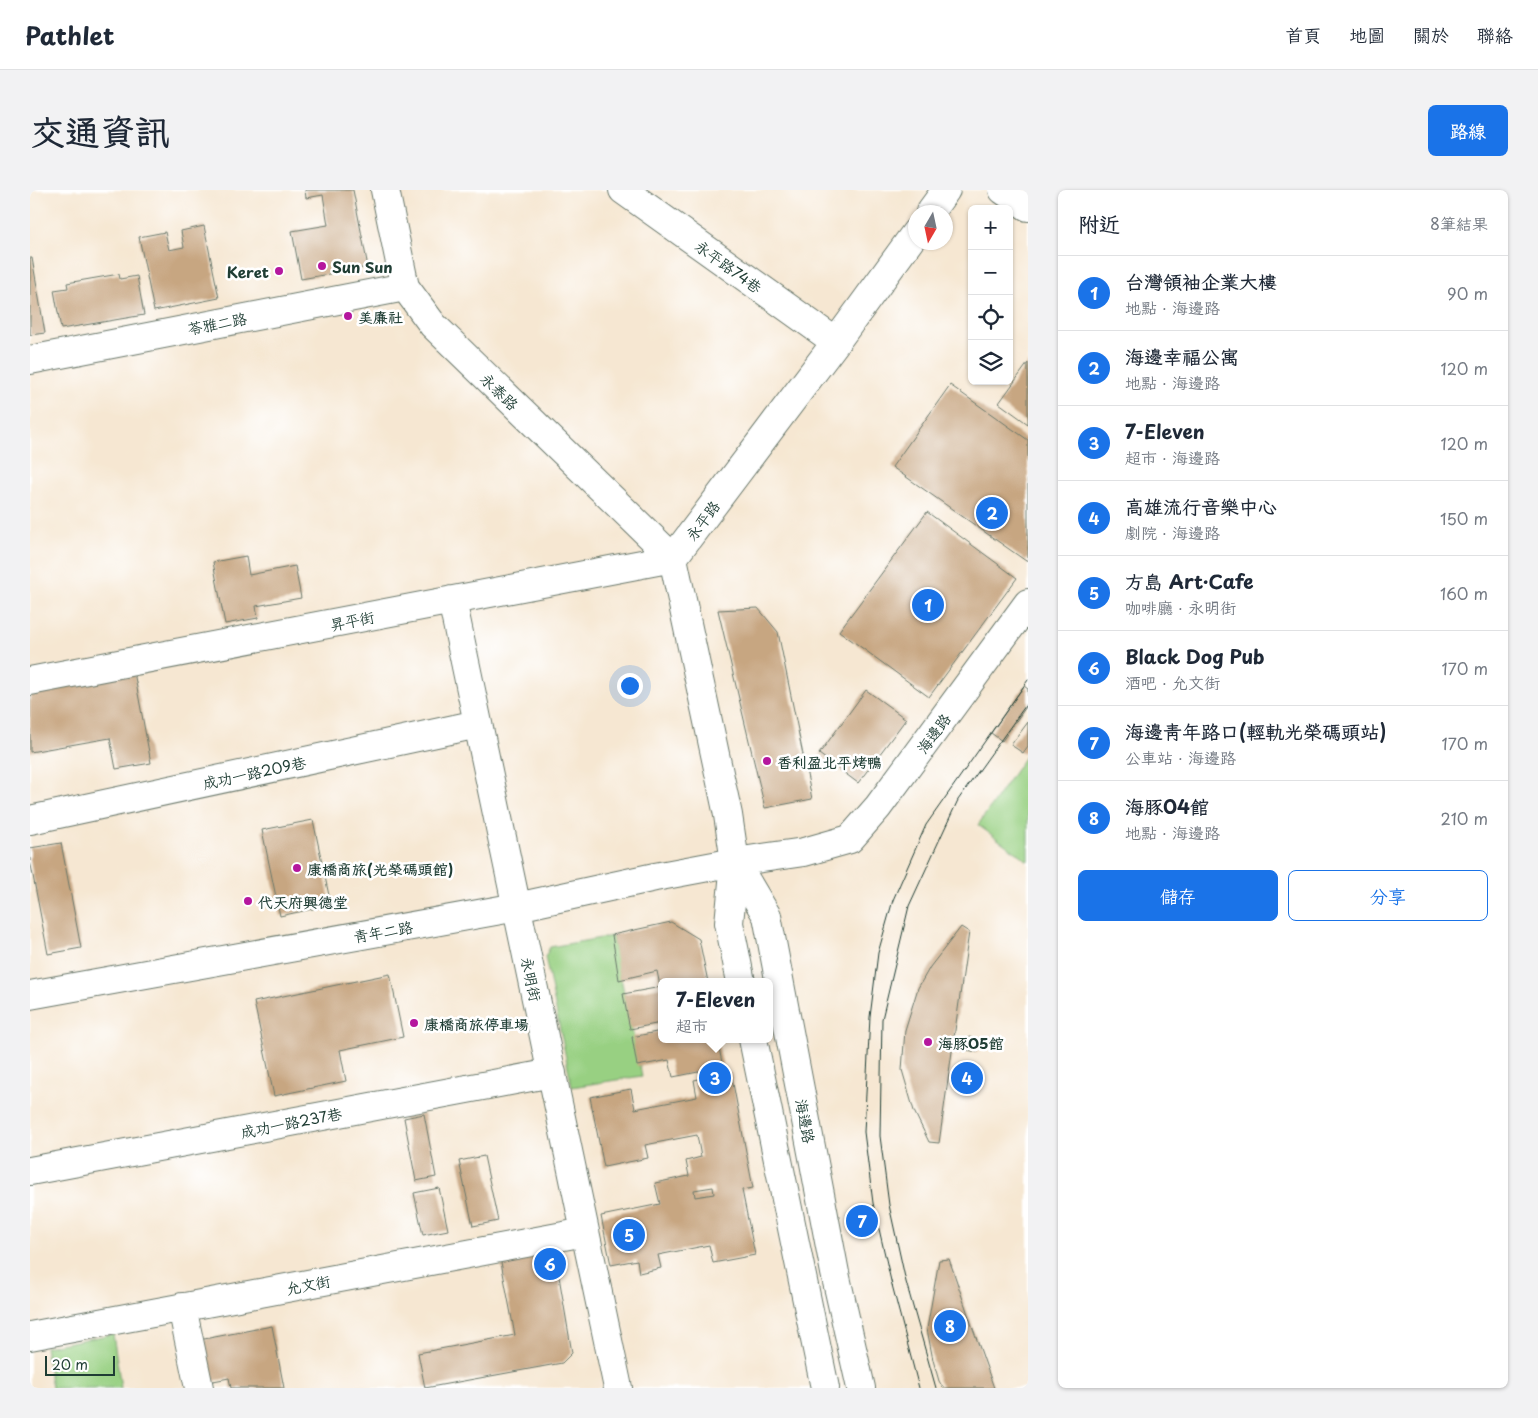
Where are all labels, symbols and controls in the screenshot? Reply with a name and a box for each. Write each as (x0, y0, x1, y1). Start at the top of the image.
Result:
text: Pathlet (25, 17, 115, 53)
text: 首頁 (1285, 21, 1321, 48)
text: 地圖 (1349, 21, 1385, 48)
text: 關於 (1413, 21, 1449, 48)
text: 聯絡 (1477, 21, 1513, 48)
text: 交通資訊 (30, 104, 170, 157)
button: 路線 (1428, 105, 1508, 156)
north arrow (908, 205, 953, 250)
map controls (968, 205, 1013, 385)
button: + (968, 205, 1013, 250)
text: 附近 (1078, 207, 1120, 239)
text: 8筆結果 (1430, 211, 1488, 235)
street label: 永平路74巷 (691, 234, 767, 298)
button: − (968, 250, 1013, 295)
place label: Sun Sun (332, 255, 393, 278)
place label: Keret (227, 260, 269, 283)
marker: Sun Sun (316, 260, 328, 272)
marker: Keret (273, 265, 285, 277)
text: 台灣領袖企業大樓 (1125, 267, 1277, 295)
text: 1 (1090, 281, 1098, 305)
text: 90 m (1447, 281, 1488, 305)
button: locate (968, 295, 1013, 340)
text: 地點 · 海邊路 (1125, 295, 1220, 319)
place label: 美廉社 (358, 305, 403, 328)
street label: 苓雅二路 (185, 306, 249, 340)
marker: 美廉社 (342, 310, 354, 322)
button: layers (968, 340, 1013, 385)
text: 海邊幸福公寓 (1125, 342, 1239, 370)
text: 2 (1088, 356, 1100, 380)
text: 120 m (1441, 356, 1488, 380)
street label: 永泰路 (476, 367, 524, 415)
text: 地點 · 海邊路 (1125, 370, 1220, 394)
text: 7-Eleven (1125, 417, 1205, 445)
text: 3 (1089, 431, 1099, 455)
text: 120 m (1441, 431, 1488, 455)
text: 超市 · 海邊路 (1125, 445, 1220, 469)
text: 高雄流行音樂中心 (1125, 492, 1277, 520)
pin: 2 (976, 494, 1008, 532)
street label: 永平路 (679, 495, 725, 545)
text: 4 (1089, 506, 1099, 530)
text: 150 m (1440, 506, 1488, 530)
text: 劇院 · 海邊路 (1125, 520, 1220, 544)
text: 方島 Art·Cafe (1125, 567, 1254, 595)
text: 5 (1089, 581, 1099, 605)
text: 160 m (1440, 581, 1488, 605)
pin: 1 (912, 586, 944, 624)
text: 咖啡廳 · 永明街 (1125, 595, 1236, 619)
street label: 昇平街 (328, 604, 376, 636)
text: Black Dog Pub (1125, 642, 1265, 670)
text: 6 (1088, 656, 1100, 680)
text: 170 m (1442, 656, 1488, 680)
text: 酒吧 · 允文街 (1125, 670, 1220, 694)
your location (617, 673, 643, 699)
street label: 海邊路 (910, 708, 956, 758)
text: 海邊青年路口(輕軌光榮碼頭站) (1125, 717, 1386, 745)
text: 7 (1089, 731, 1099, 755)
text: 170 m (1442, 731, 1488, 755)
text: 公車站 · 海邊路 (1125, 745, 1236, 769)
street label: 成功一路209巷 (200, 750, 308, 794)
place label: 香利盈北平烤鴨 (777, 750, 882, 773)
marker: 香利盈北平烤鴨 (761, 755, 773, 767)
text: 海豚04館 (1125, 792, 1209, 820)
text: 8 (1089, 806, 1099, 830)
text: 210 m (1440, 806, 1488, 830)
text: 地點 · 海邊路 (1125, 820, 1220, 844)
place label: 康橋商旅(光榮碼頭館) (307, 857, 453, 880)
marker: 康橋商旅(光榮碼頭館) (291, 862, 303, 874)
button: 儲存 (1078, 870, 1278, 921)
button: 分享 (1288, 870, 1488, 921)
place label: 代天府興德堂 (258, 890, 348, 913)
marker: 代天府興德堂 (242, 895, 254, 907)
street label: 青年二路 (351, 914, 415, 948)
street label: 永明街 (516, 955, 548, 1003)
popup (658, 978, 773, 1043)
text: 7-Eleven (676, 985, 755, 1013)
place label: 康橋商旅停車場 (424, 1012, 529, 1035)
text: 超市 (676, 1013, 708, 1037)
marker: 康橋商旅停車場 (408, 1017, 420, 1029)
place label: 海豚05館 (938, 1031, 1004, 1054)
marker: 海豚05館 (922, 1036, 934, 1048)
pin: 3 (699, 1059, 731, 1097)
pin: 4 (951, 1059, 983, 1097)
street label: 海邊路 (790, 1097, 822, 1145)
street label: 成功一路237巷 (238, 1101, 344, 1143)
pin: 7 (846, 1202, 878, 1240)
pin: 5 (613, 1216, 645, 1254)
pin: 6 (534, 1245, 566, 1283)
street label: 允文街 (284, 1268, 332, 1300)
pin: 8 (934, 1307, 966, 1345)
scale bar (45, 1353, 115, 1376)
text: 20 m (52, 1354, 88, 1375)

